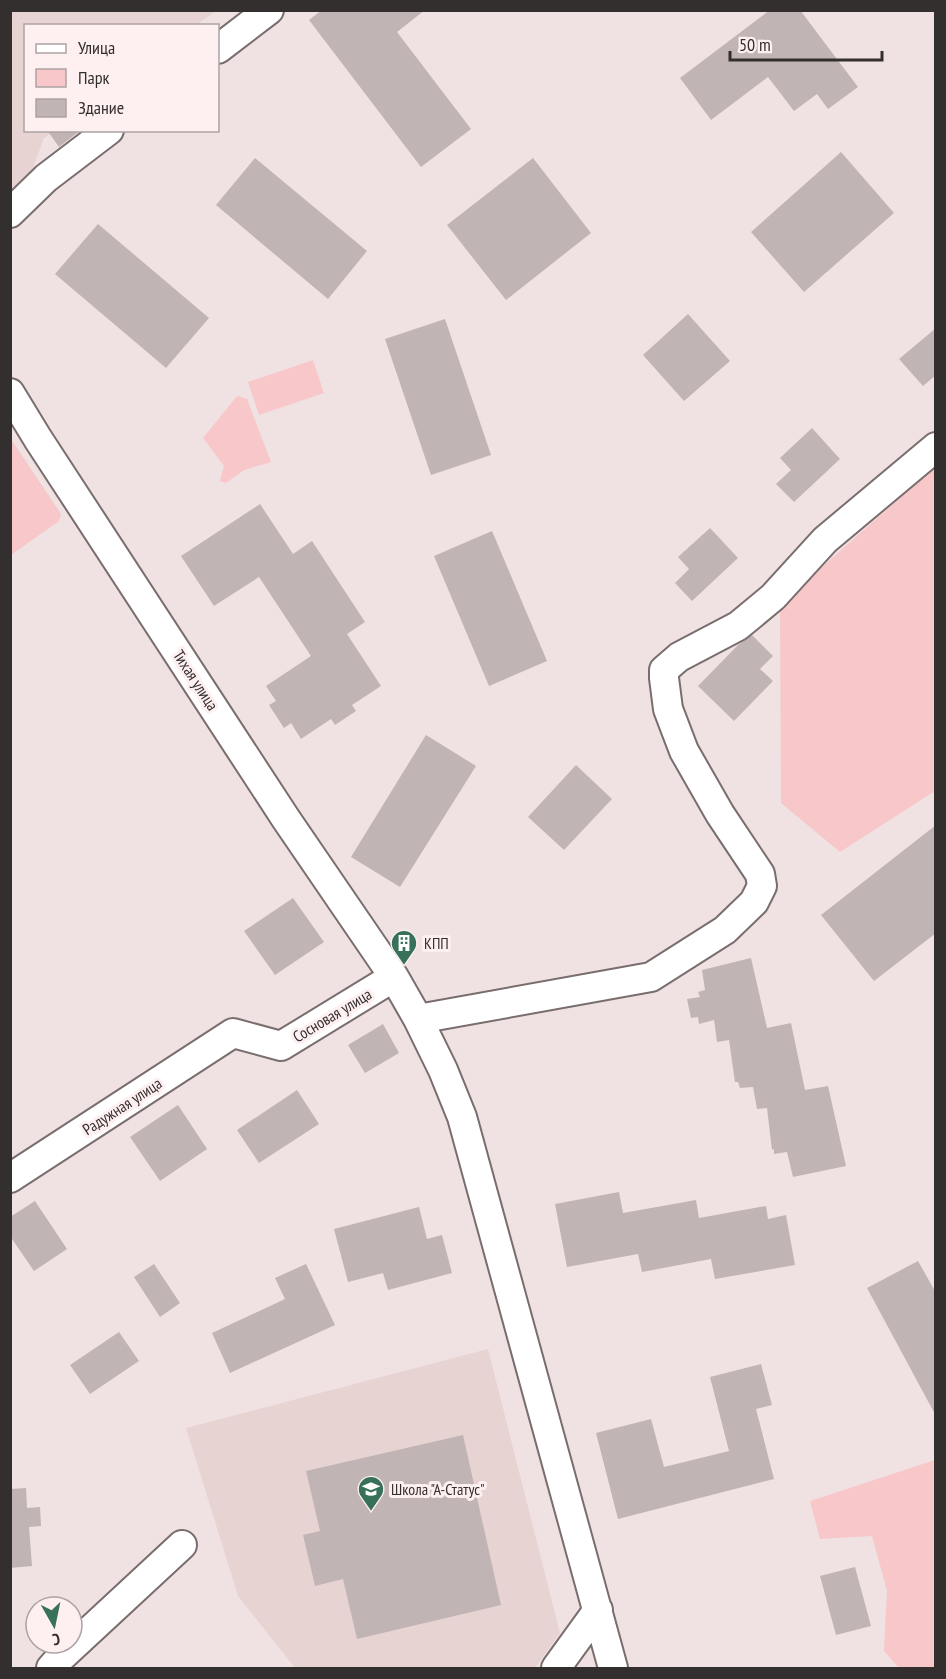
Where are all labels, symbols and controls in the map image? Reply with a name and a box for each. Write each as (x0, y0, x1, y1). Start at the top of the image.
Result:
legend (24, 24, 219, 132)
scale bar (730, 24, 882, 62)
text: 50 m (739, 33, 771, 56)
text: Улица (78, 36, 115, 59)
text: Парк (78, 66, 109, 89)
text: Здание (78, 96, 124, 119)
street label: Тихая улица (169, 646, 223, 714)
building icon: КПП (389, 928, 419, 966)
place label: КПП (424, 933, 449, 953)
street label: Сосновая улица (289, 984, 375, 1046)
street label: Радужная улица (79, 1073, 165, 1139)
school or university icon: Школа "А-Статус" (356, 1474, 386, 1512)
place label: Школа "А-Статус" (391, 1479, 485, 1499)
north arrow (24, 1595, 84, 1655)
text: С (50, 1629, 62, 1650)

